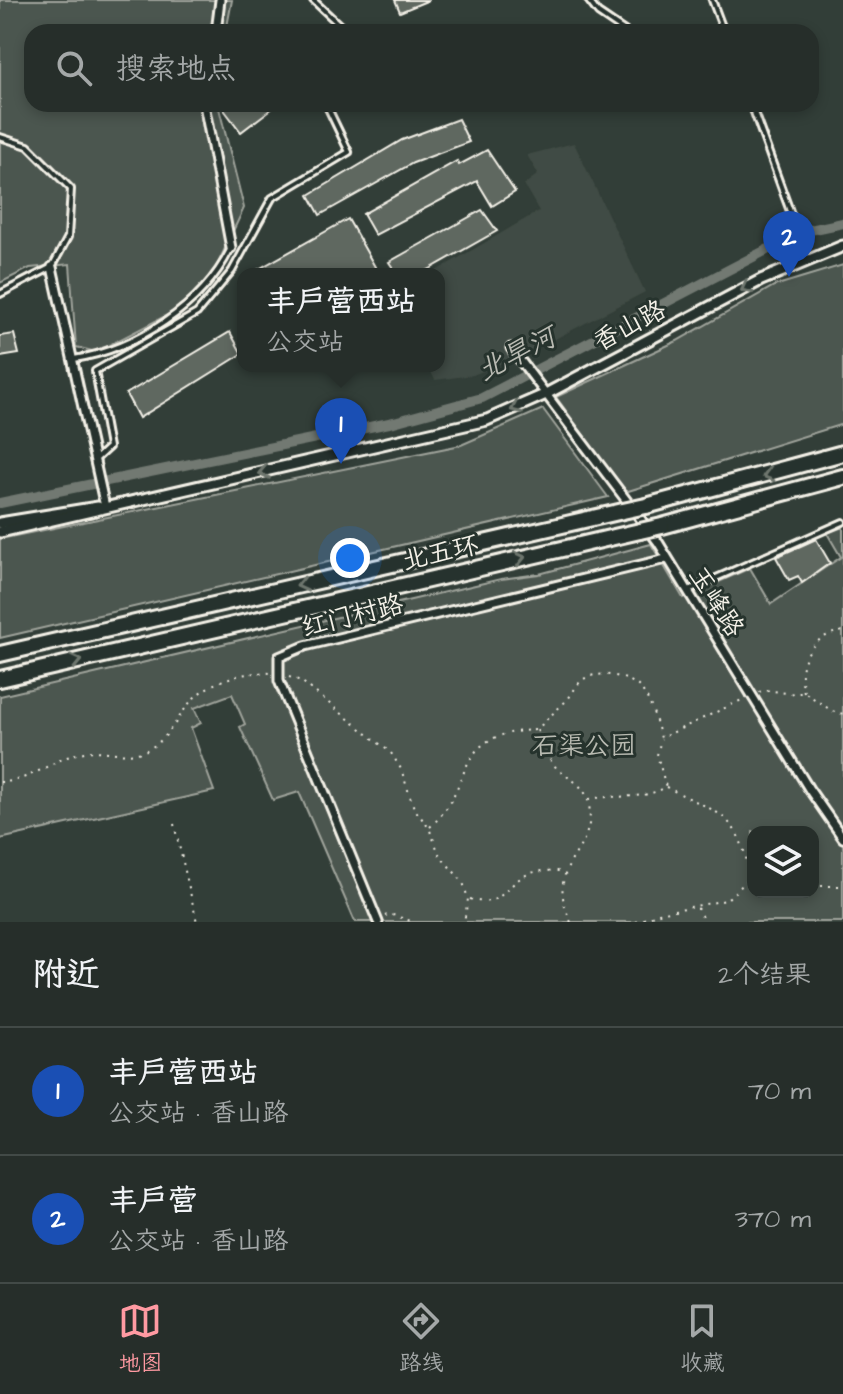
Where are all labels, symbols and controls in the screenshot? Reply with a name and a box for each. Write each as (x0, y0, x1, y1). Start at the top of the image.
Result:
search box (24, 24, 819, 112)
icon: search (52, 46, 96, 90)
text: 搜索地点 (116, 48, 236, 90)
pin: 2 (763, 211, 815, 277)
popup (237, 268, 445, 372)
one-way arrow (740, 278, 754, 293)
text: 丰户营西站 (266, 281, 416, 323)
street label: 香山路 (587, 292, 672, 360)
water label: 北旱河 (470, 316, 567, 391)
text: 公交站 (266, 324, 344, 360)
pin: 1 (315, 398, 367, 464)
one-way arrow (509, 398, 524, 414)
one-way arrow (258, 463, 271, 480)
one-way arrow (762, 466, 776, 482)
street label: 北五环 (398, 527, 482, 579)
your location (330, 538, 370, 578)
one-way arrow (513, 551, 527, 568)
street label: 玉峰路 (680, 559, 753, 644)
one-way arrow (295, 576, 309, 593)
street label: 红门村路 (297, 586, 407, 646)
one-way arrow (69, 653, 82, 670)
park label: 石渠公园 (532, 728, 636, 764)
map controls (747, 826, 819, 898)
button: layers (747, 826, 819, 898)
text: 附近 (32, 951, 100, 999)
text: 2个结果 (718, 957, 811, 993)
text: 丰户营西站 (108, 1052, 258, 1094)
text: 1 (56, 1073, 60, 1109)
text: 70 m (748, 1073, 811, 1109)
text: 公交站 · 香山路 (108, 1095, 288, 1131)
text: 丰户营 (108, 1180, 198, 1222)
text: 2 (51, 1201, 65, 1237)
text: 370 m (735, 1201, 811, 1237)
text: 公交站 · 香山路 (108, 1223, 288, 1259)
tab: 地图 (118, 1299, 163, 1379)
tab: 路线 (399, 1299, 444, 1379)
tab: 收藏 (680, 1299, 725, 1379)

